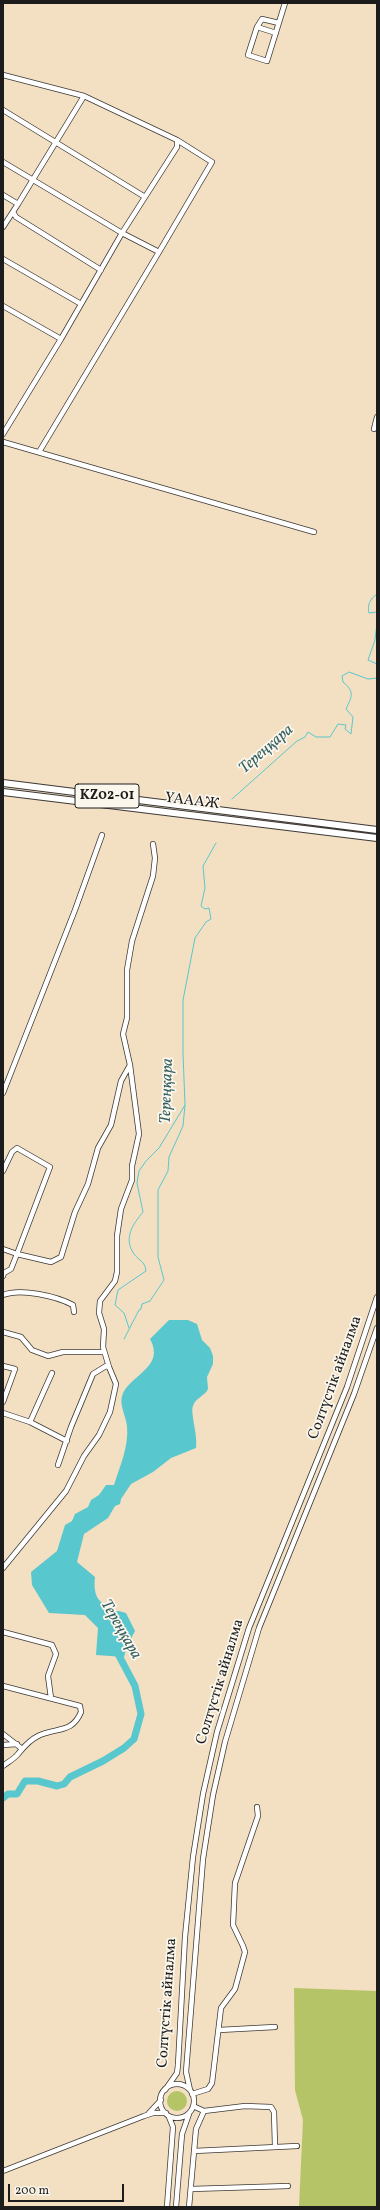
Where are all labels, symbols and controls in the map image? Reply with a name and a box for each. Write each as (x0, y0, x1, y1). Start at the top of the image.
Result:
water label: Тереңқара (236, 721, 298, 779)
road number: KZ02-01 (75, 784, 139, 808)
street label: ҮАААЖ (164, 790, 220, 814)
water label: Тереңқара (157, 1058, 179, 1124)
street label: Солтүстік айналма (305, 1314, 367, 1442)
water label: Тереңқара (95, 1597, 145, 1663)
street label: Солтүстік айналма (193, 1617, 249, 1747)
street label: Солтүстік айналма (154, 1937, 182, 2069)
scale bar (10, 2176, 126, 2202)
text: 200 m (15, 2183, 49, 2199)

